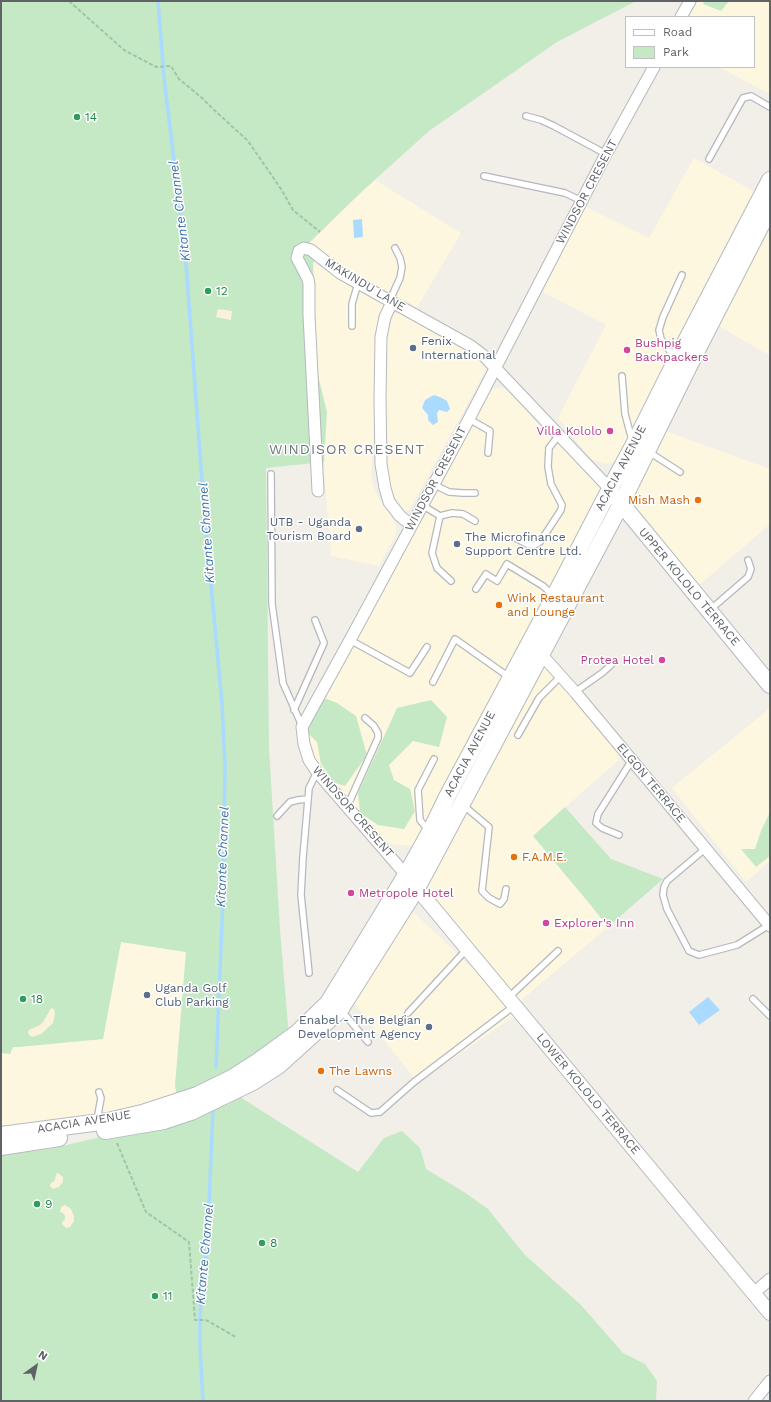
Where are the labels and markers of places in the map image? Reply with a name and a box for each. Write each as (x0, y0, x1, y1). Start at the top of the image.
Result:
place label: 14 (85, 110, 97, 124)
marker: 14 (72, 112, 82, 122)
place label: 12 (216, 284, 228, 298)
marker: 12 (203, 286, 213, 296)
place label: Fenix International (421, 334, 496, 362)
place label: Bushpig Backpackers (635, 336, 709, 364)
marker: Fenix International (408, 343, 418, 353)
marker: Bushpig Backpackers (622, 345, 632, 355)
place label: Villa Kololo (536, 424, 602, 438)
marker: Villa Kololo (605, 426, 615, 436)
place label: Mish Mash (628, 493, 690, 507)
marker: Mish Mash (693, 495, 703, 505)
place label: UTB - Uganda Tourism Board (266, 515, 351, 543)
marker: UTB - Uganda Tourism Board (354, 524, 364, 534)
place label: The Microfinance Support Centre Ltd. (465, 530, 582, 558)
marker: The Microfinance Support Centre Ltd. (452, 539, 462, 549)
place label: Wink Restaurant and Lounge (507, 591, 604, 619)
marker: Wink Restaurant and Lounge (494, 600, 504, 610)
place label: Protea Hotel (581, 653, 654, 667)
marker: Protea Hotel (657, 655, 667, 665)
place label: F.A.M.E. (522, 850, 567, 864)
marker: F.A.M.E. (509, 852, 519, 862)
place label: Metropole Hotel (359, 886, 454, 900)
marker: Metropole Hotel (346, 888, 356, 898)
place label: Explorer's Inn (554, 916, 634, 930)
marker: Explorer's Inn (541, 918, 551, 928)
place label: Uganda Golf Club Parking (155, 981, 229, 1009)
marker: Uganda Golf Club Parking (142, 990, 152, 1000)
place label: 18 (31, 992, 43, 1006)
marker: 18 (18, 994, 28, 1004)
place label: Enabel - The Belgian Development Agency (298, 1013, 421, 1041)
marker: Enabel - The Belgian Development Agency (424, 1022, 434, 1032)
place label: The Lawns (329, 1064, 392, 1078)
marker: The Lawns (316, 1066, 326, 1076)
place label: 9 (45, 1197, 52, 1211)
marker: 9 (32, 1199, 42, 1209)
place label: 8 (270, 1236, 277, 1250)
marker: 8 (257, 1238, 267, 1248)
place label: 11 (163, 1289, 172, 1303)
marker: 11 (150, 1291, 160, 1301)

